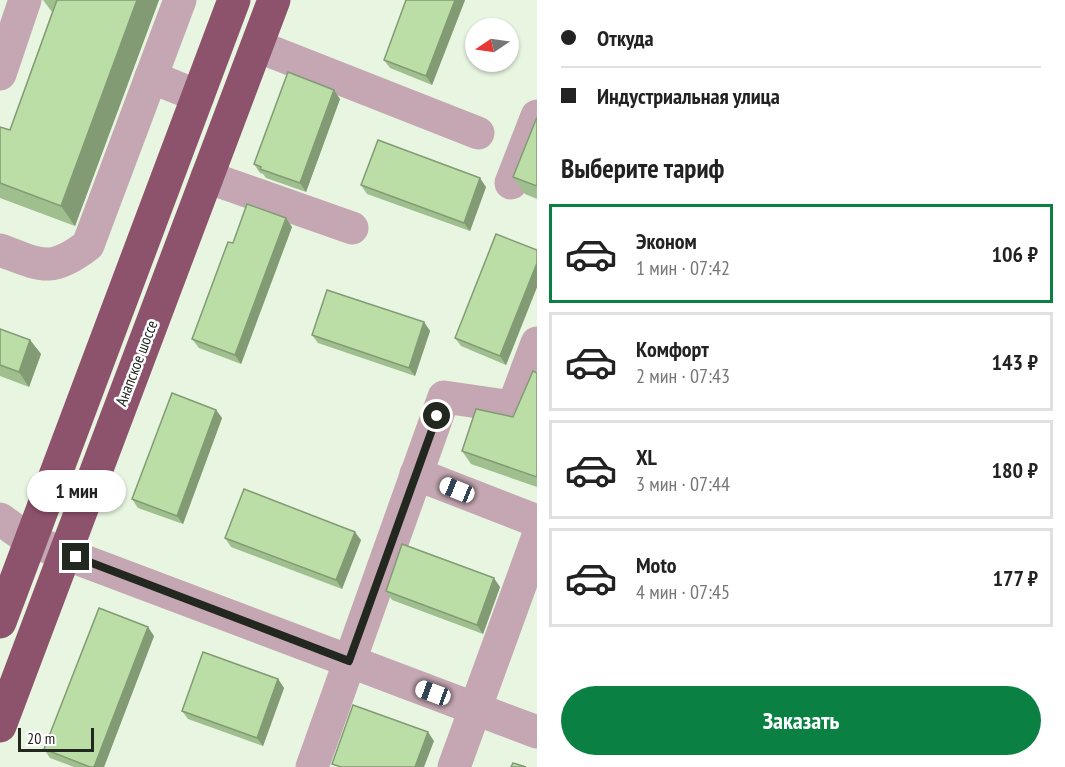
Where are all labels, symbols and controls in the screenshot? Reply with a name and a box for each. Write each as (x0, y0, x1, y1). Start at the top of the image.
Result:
north arrow (465, 18, 519, 72)
map controls (465, 18, 519, 72)
text: Откуда (597, 24, 654, 52)
text: Индустриальная улица (597, 82, 780, 110)
text: Выберите тариф (561, 151, 724, 185)
icon: car (564, 227, 618, 281)
text: Эконом (636, 227, 697, 255)
text: 106 ₽ (991, 240, 1038, 268)
text: 1 мин · 07:42 (636, 255, 730, 281)
street label: Анапское шоссе (110, 317, 162, 409)
icon: car (564, 335, 618, 389)
text: Комфорт (636, 335, 709, 363)
text: 143 ₽ (991, 348, 1038, 376)
text: 2 мин · 07:43 (636, 363, 730, 389)
route start (423, 402, 450, 429)
icon: car (564, 443, 618, 497)
text: XL (636, 443, 657, 471)
text: 180 ₽ (991, 456, 1038, 484)
callout: 1 мин (26, 470, 125, 512)
text: 3 мин · 07:44 (636, 471, 730, 497)
car (437, 475, 477, 505)
text: 1 мин (55, 478, 98, 504)
route end (62, 543, 89, 570)
icon: car (564, 551, 618, 605)
text: Moto (636, 551, 677, 579)
text: 177 ₽ (992, 564, 1038, 592)
text: 4 мин · 07:45 (636, 579, 730, 605)
car (413, 678, 453, 708)
button: Заказать (561, 686, 1041, 755)
scale bar (18, 725, 94, 752)
text: 20 m (27, 728, 55, 748)

